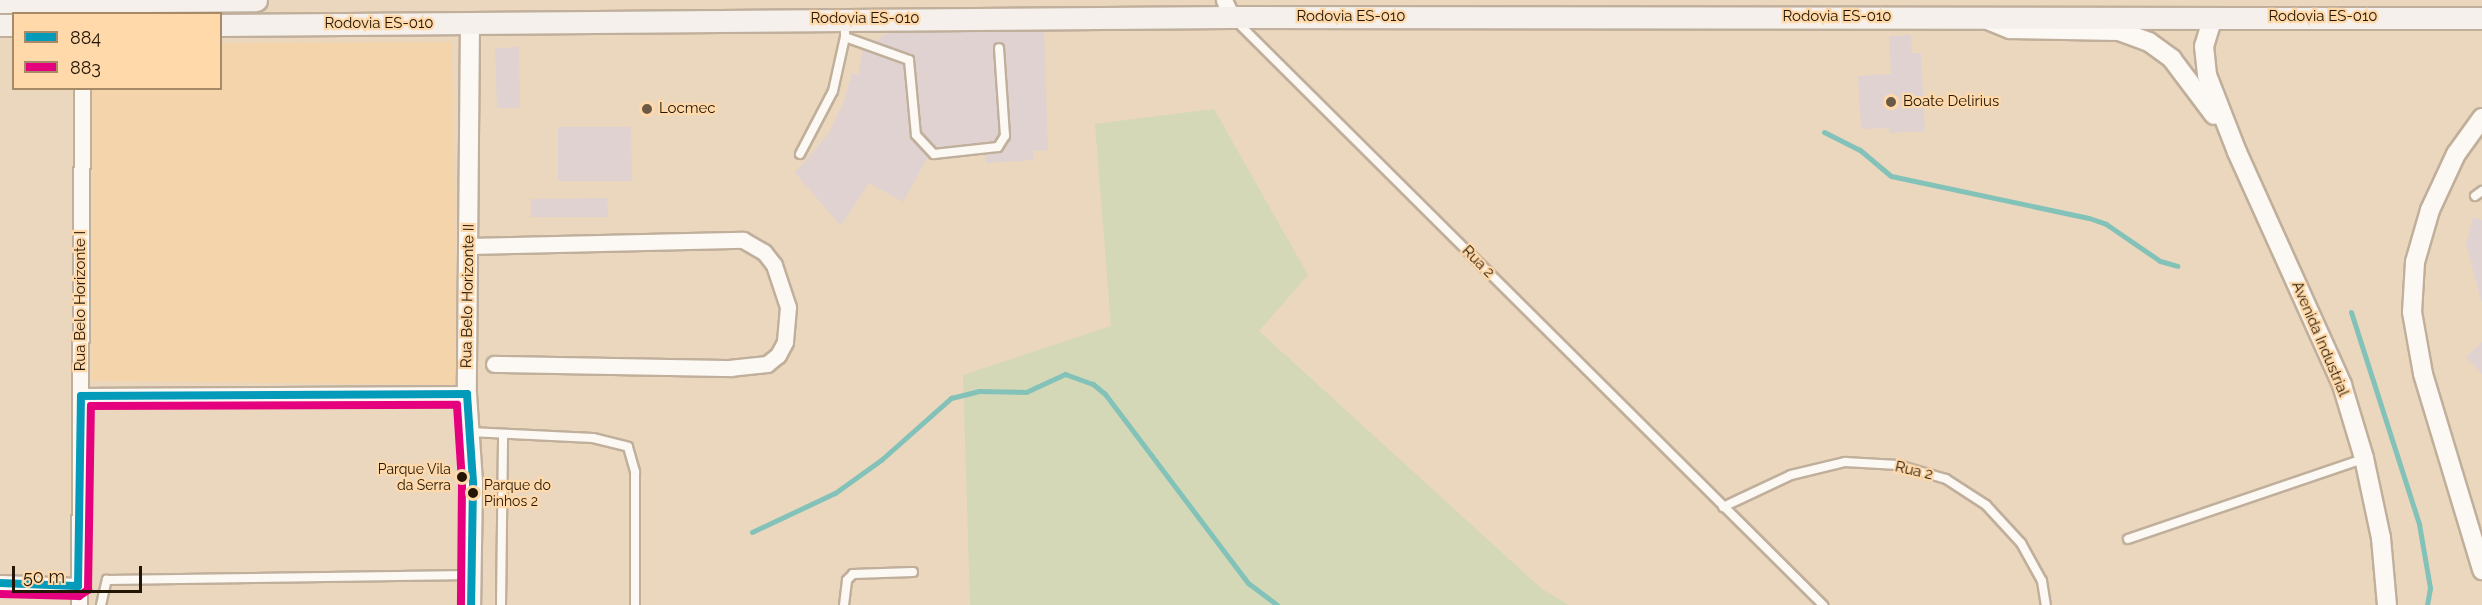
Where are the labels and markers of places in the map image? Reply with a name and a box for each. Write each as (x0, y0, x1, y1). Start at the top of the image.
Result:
place label: Boate Delirius (1903, 93, 1999, 111)
marker: Boate Delirius (1884, 95, 1898, 109)
place label: Locmec (659, 100, 716, 118)
marker: Locmec (640, 102, 654, 116)
place label: Parque Vila da Serra (377, 461, 451, 494)
marker: Parque Vila da Serra (456, 471, 468, 483)
place label: Parque do Pinhos 2 (484, 477, 551, 509)
marker: Parque do Pinhos 2 (467, 487, 479, 499)

